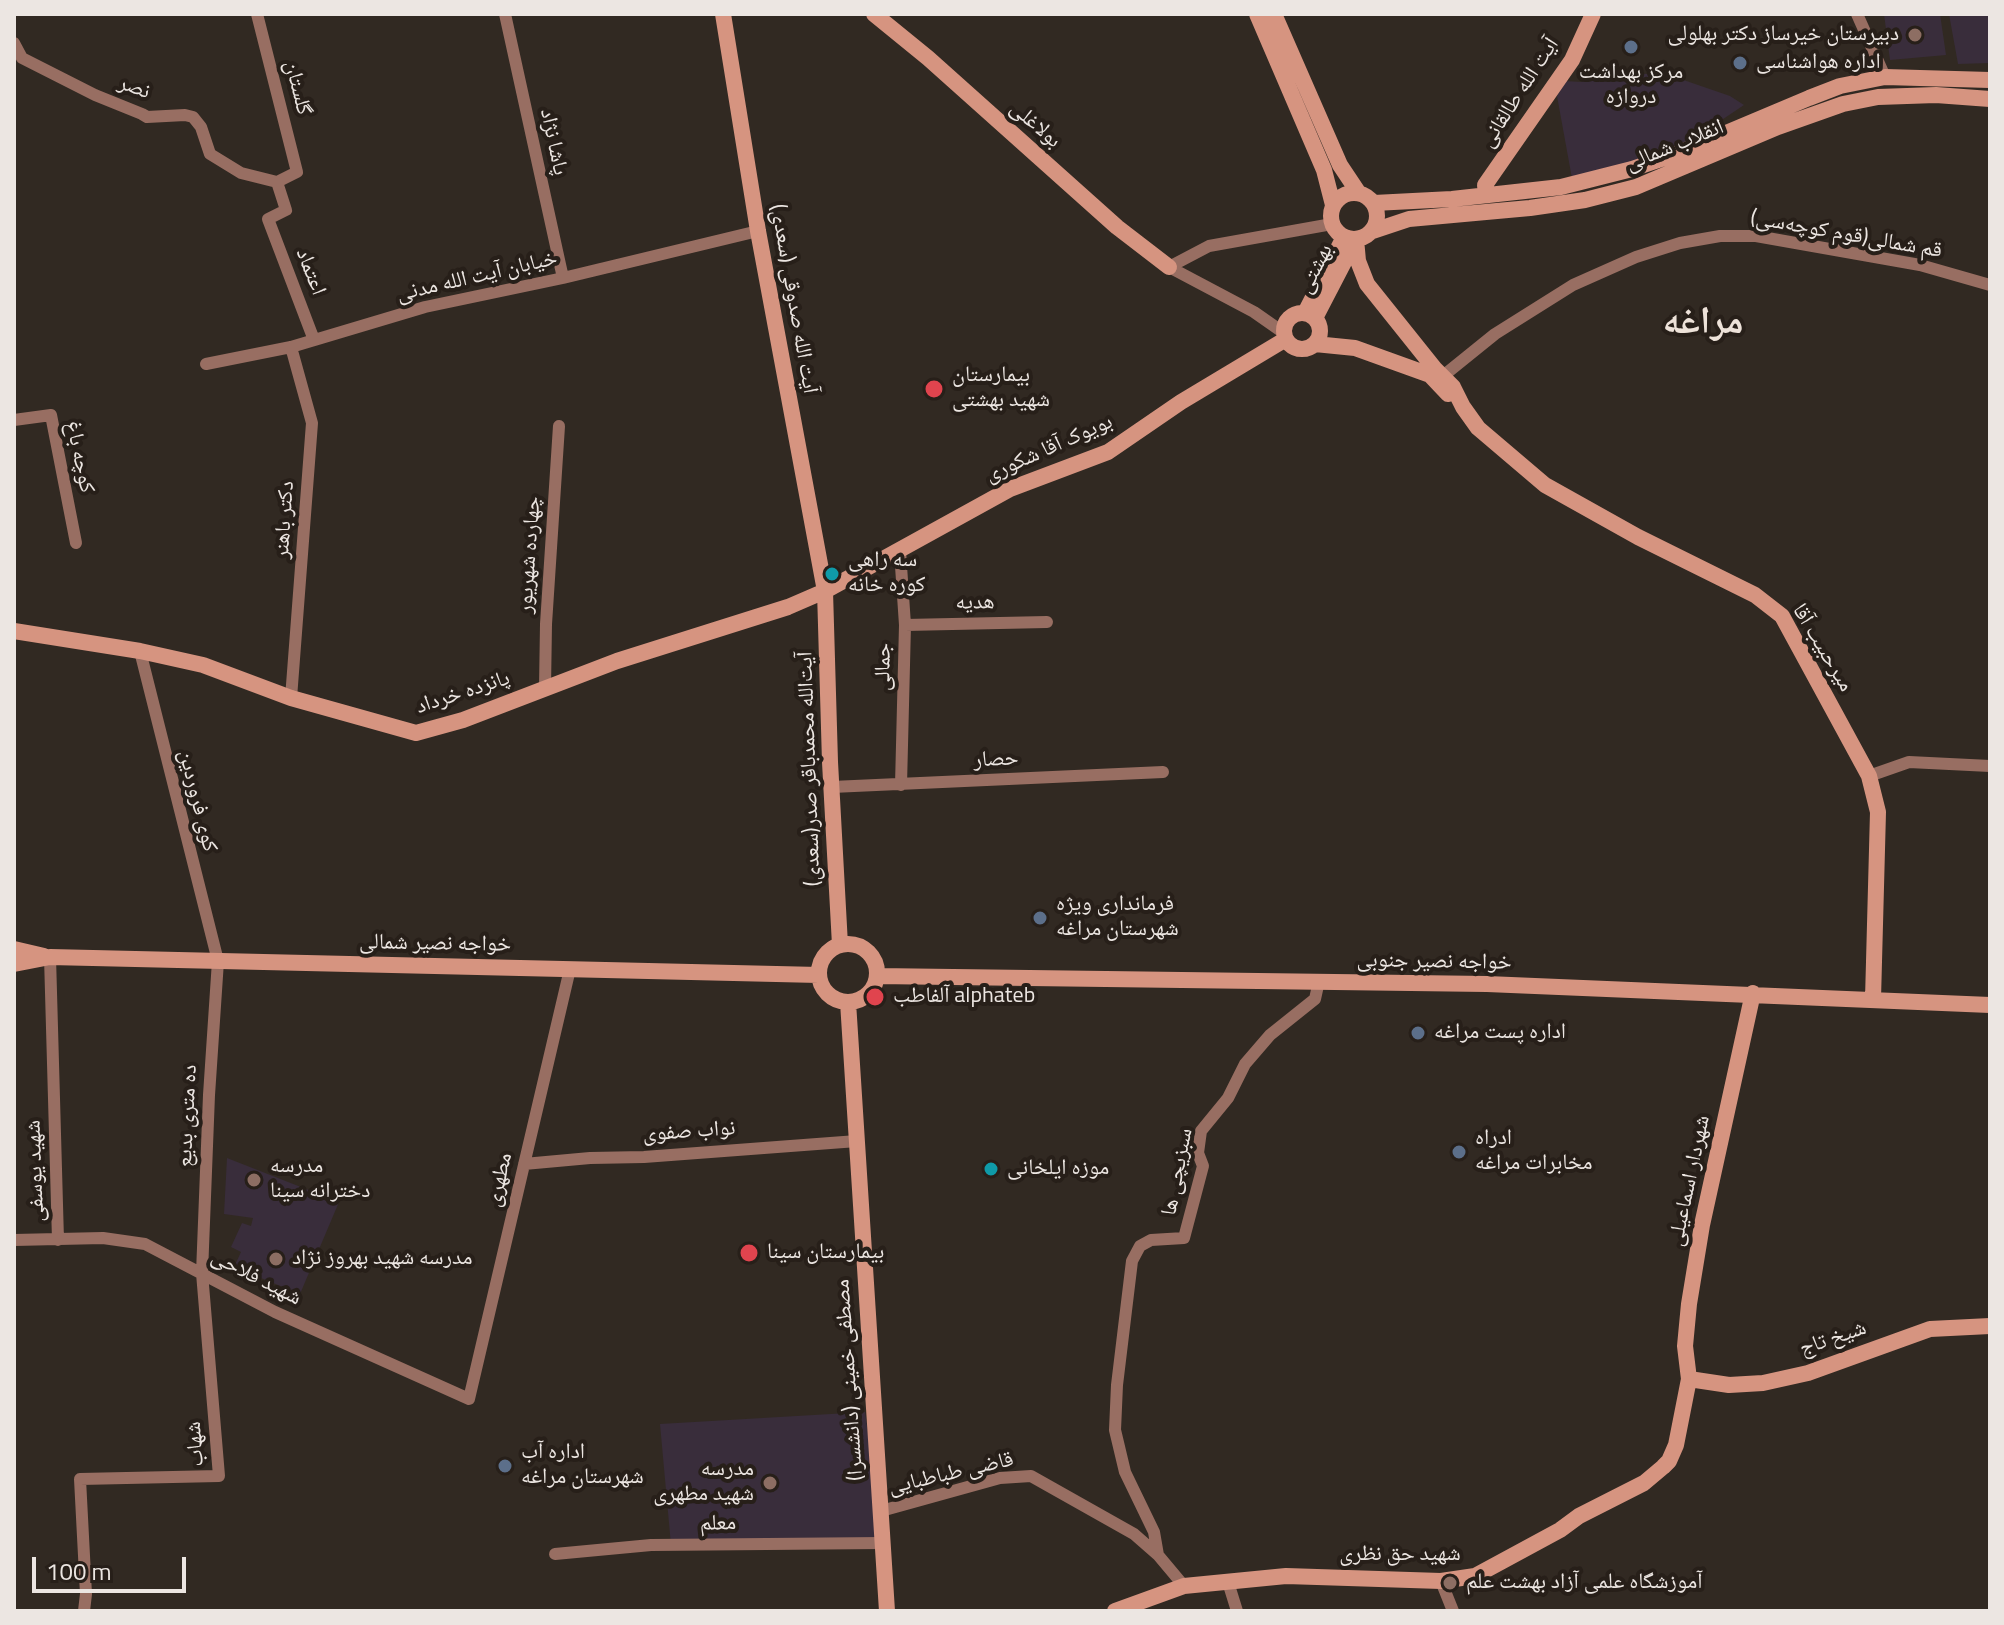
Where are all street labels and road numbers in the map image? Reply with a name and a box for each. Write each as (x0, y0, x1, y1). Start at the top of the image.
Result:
street label: آیت الله طالقانی (1475, 33, 1565, 153)
street label: گلستان (277, 58, 317, 118)
street label: نصر (114, 70, 154, 106)
street label: بولاغلی (1004, 96, 1066, 154)
street label: پاشا نژاد (533, 106, 573, 178)
street label: انقلاب شمالی (1622, 114, 1728, 178)
street label: آیت الله صدوقی (سعدی) (763, 202, 823, 396)
street label: قم شمالی(قوم کوچه‌سی) (1748, 205, 1944, 265)
street label: بهشتی (1292, 240, 1340, 298)
street label: اعتماد (289, 245, 331, 299)
street label: خیابان آیت الله مدنی (394, 246, 560, 308)
street label: بویوک آقا شکوری (981, 409, 1117, 489)
street label: کوچه باغ (58, 419, 100, 495)
street label: دکتر باهنر (269, 480, 301, 560)
street label: چهارده شهریور (513, 496, 547, 614)
street label: هدیه (955, 589, 995, 617)
street label: میرحبیب آقا (1785, 599, 1859, 697)
street label: جمالی (870, 643, 898, 691)
street label: آیت‌الله محمدباقر صدر(سعدی) (793, 651, 827, 887)
street label: پانزده خرداد (413, 665, 513, 721)
street label: حصار (973, 746, 1019, 774)
street label: کوی فروردین (172, 747, 222, 855)
street label: خواجه نصیر شمالی (359, 929, 511, 959)
street label: خواجه نصیر جنوبی (1356, 947, 1512, 977)
street label: ده متری بدیع (172, 1064, 204, 1168)
street label: شهردار اسماعیلی (1663, 1113, 1717, 1249)
street label: نواب صفوی (642, 1116, 736, 1148)
street label: شهید یوسفی (21, 1120, 51, 1222)
street label: سبزیچی ها (1157, 1126, 1199, 1218)
street label: مطهری (481, 1150, 519, 1210)
street label: شهید فلاحی (206, 1244, 306, 1312)
street label: مصطفی خمینی (دانشسرا) (830, 1278, 870, 1482)
street label: شیخ تاج (1796, 1315, 1870, 1363)
street label: شهاب (181, 1420, 211, 1468)
street label: قاضی طباطبایی (886, 1447, 1016, 1501)
street label: معلم (700, 1510, 736, 1538)
street label: شهید حق نظری (1339, 1542, 1461, 1568)

